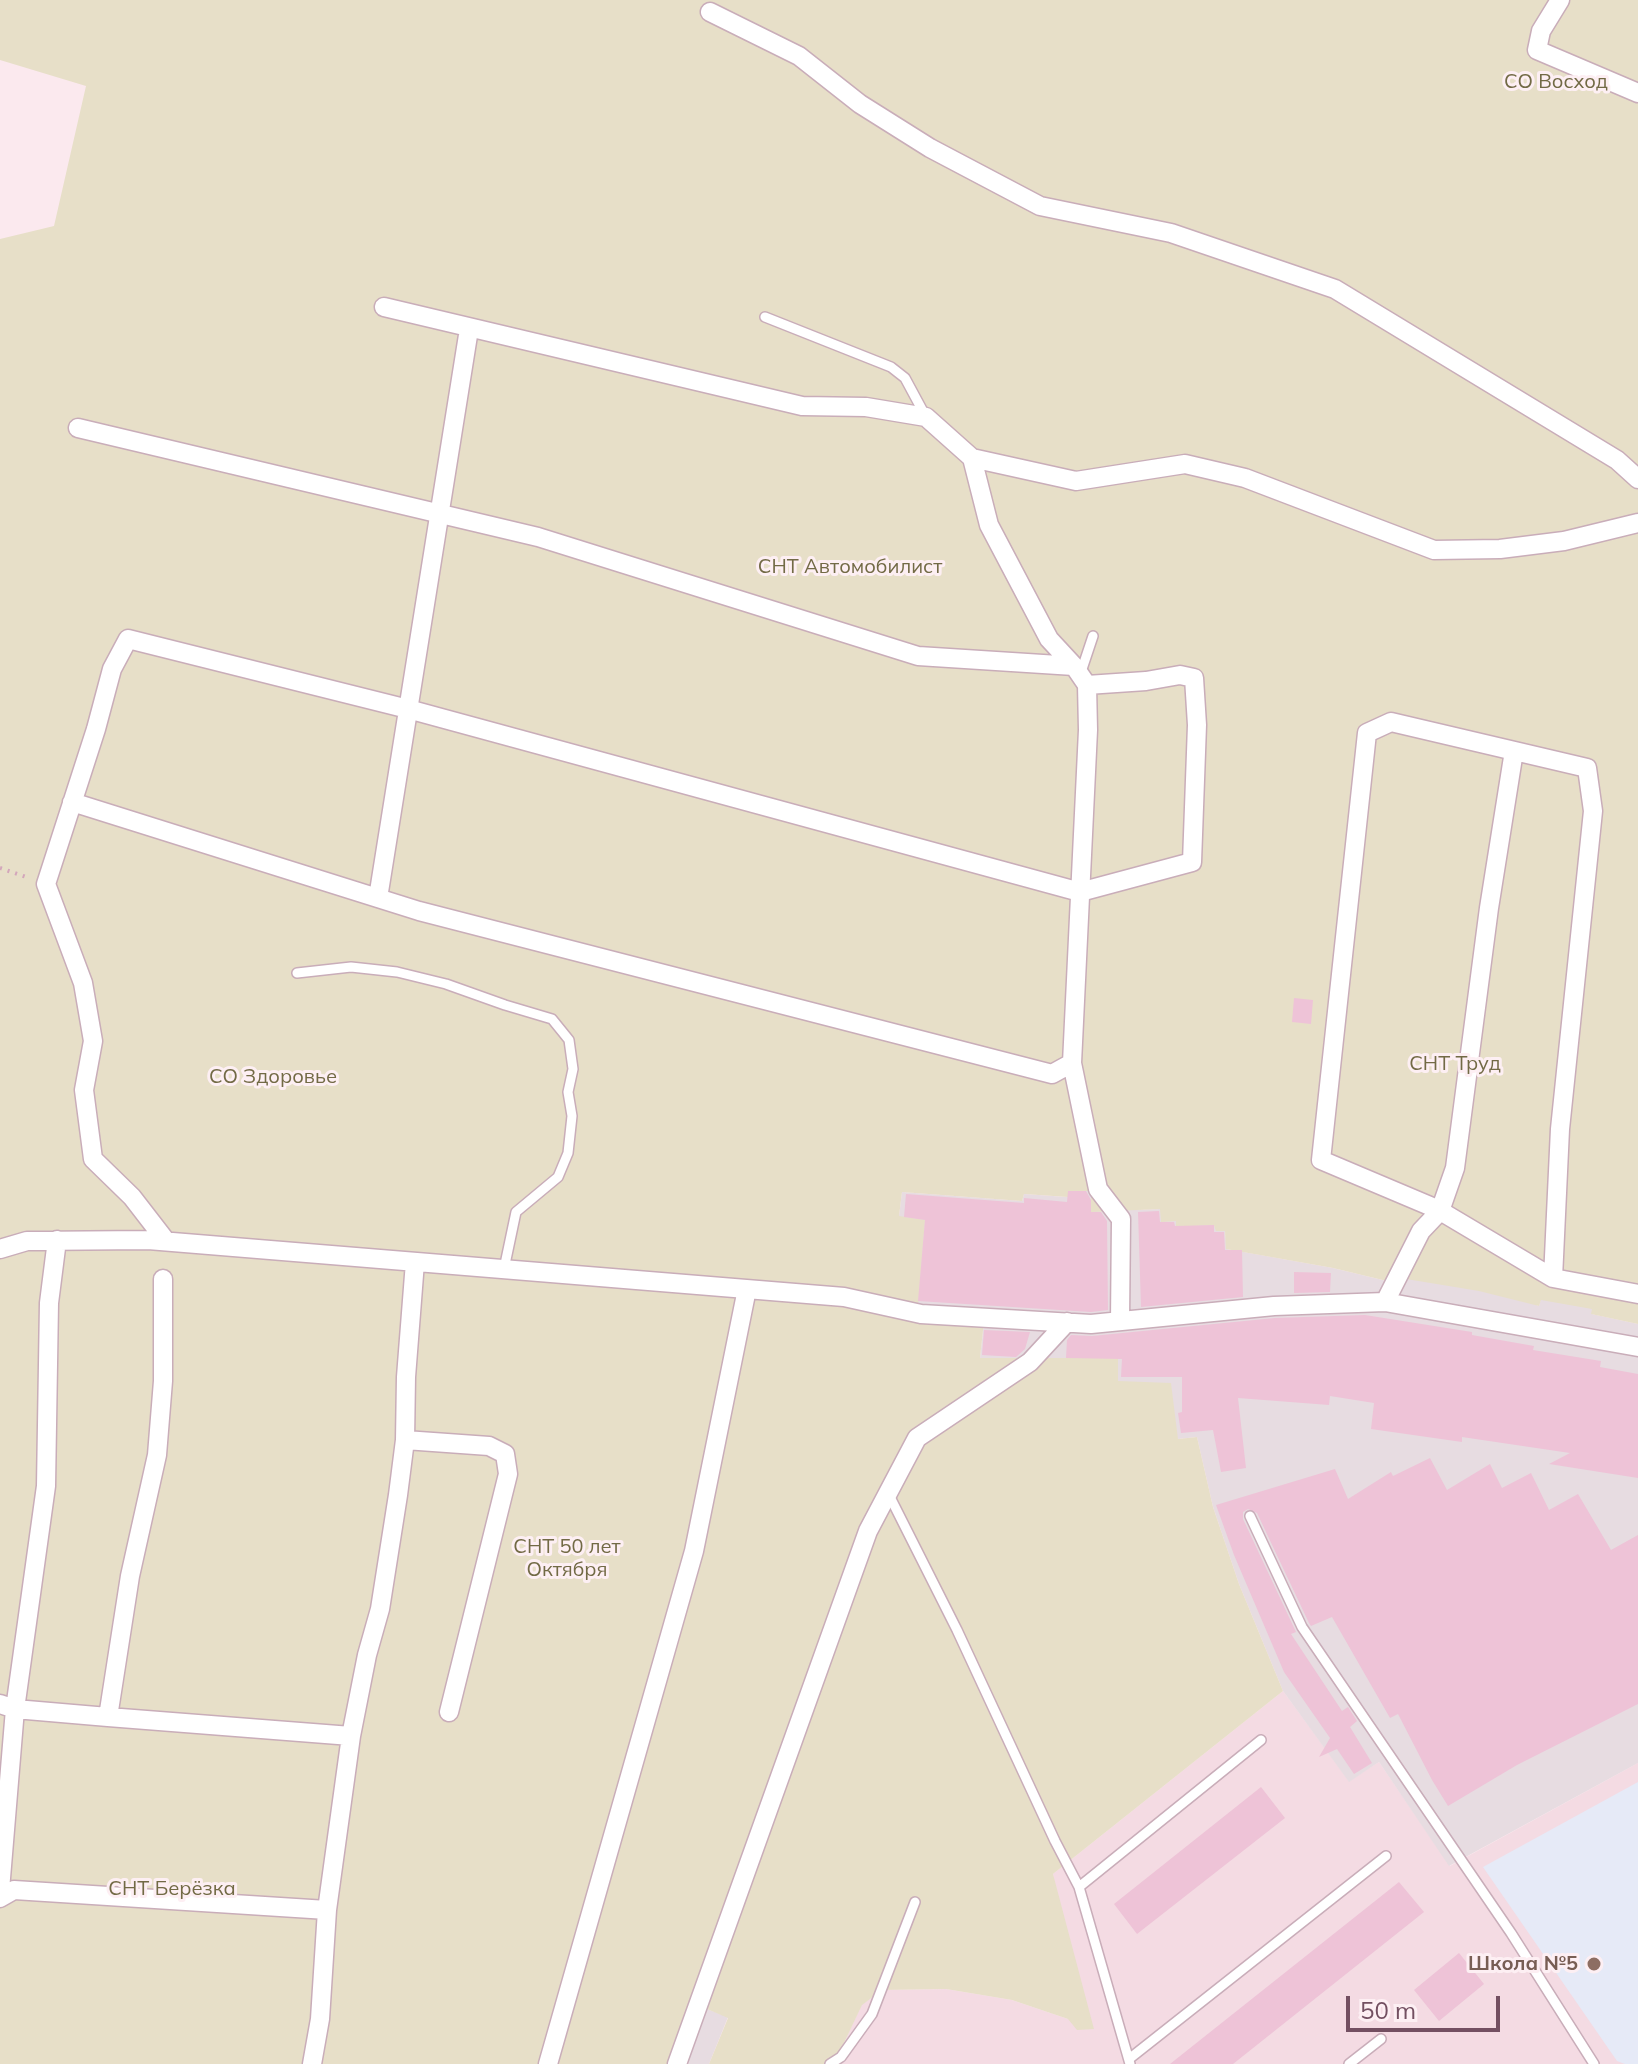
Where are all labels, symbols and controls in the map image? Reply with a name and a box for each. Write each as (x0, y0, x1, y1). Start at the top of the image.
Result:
park label: СО Восход (1504, 70, 1608, 94)
park label: СНТ Автомобилист (758, 555, 942, 579)
park label: СНТ Труд (1409, 1052, 1501, 1076)
park label: СО Здоровье (209, 1065, 337, 1089)
park label: СНТ 50 лет Октября (513, 1535, 621, 1582)
park label: СНТ Берёзка (108, 1877, 236, 1901)
place label: Школа №5 (1468, 1952, 1578, 1976)
marker: Школа №5 (1585, 1955, 1603, 1973)
scale bar (1350, 1980, 1504, 2030)
text: 50 m (1360, 1995, 1416, 2025)

